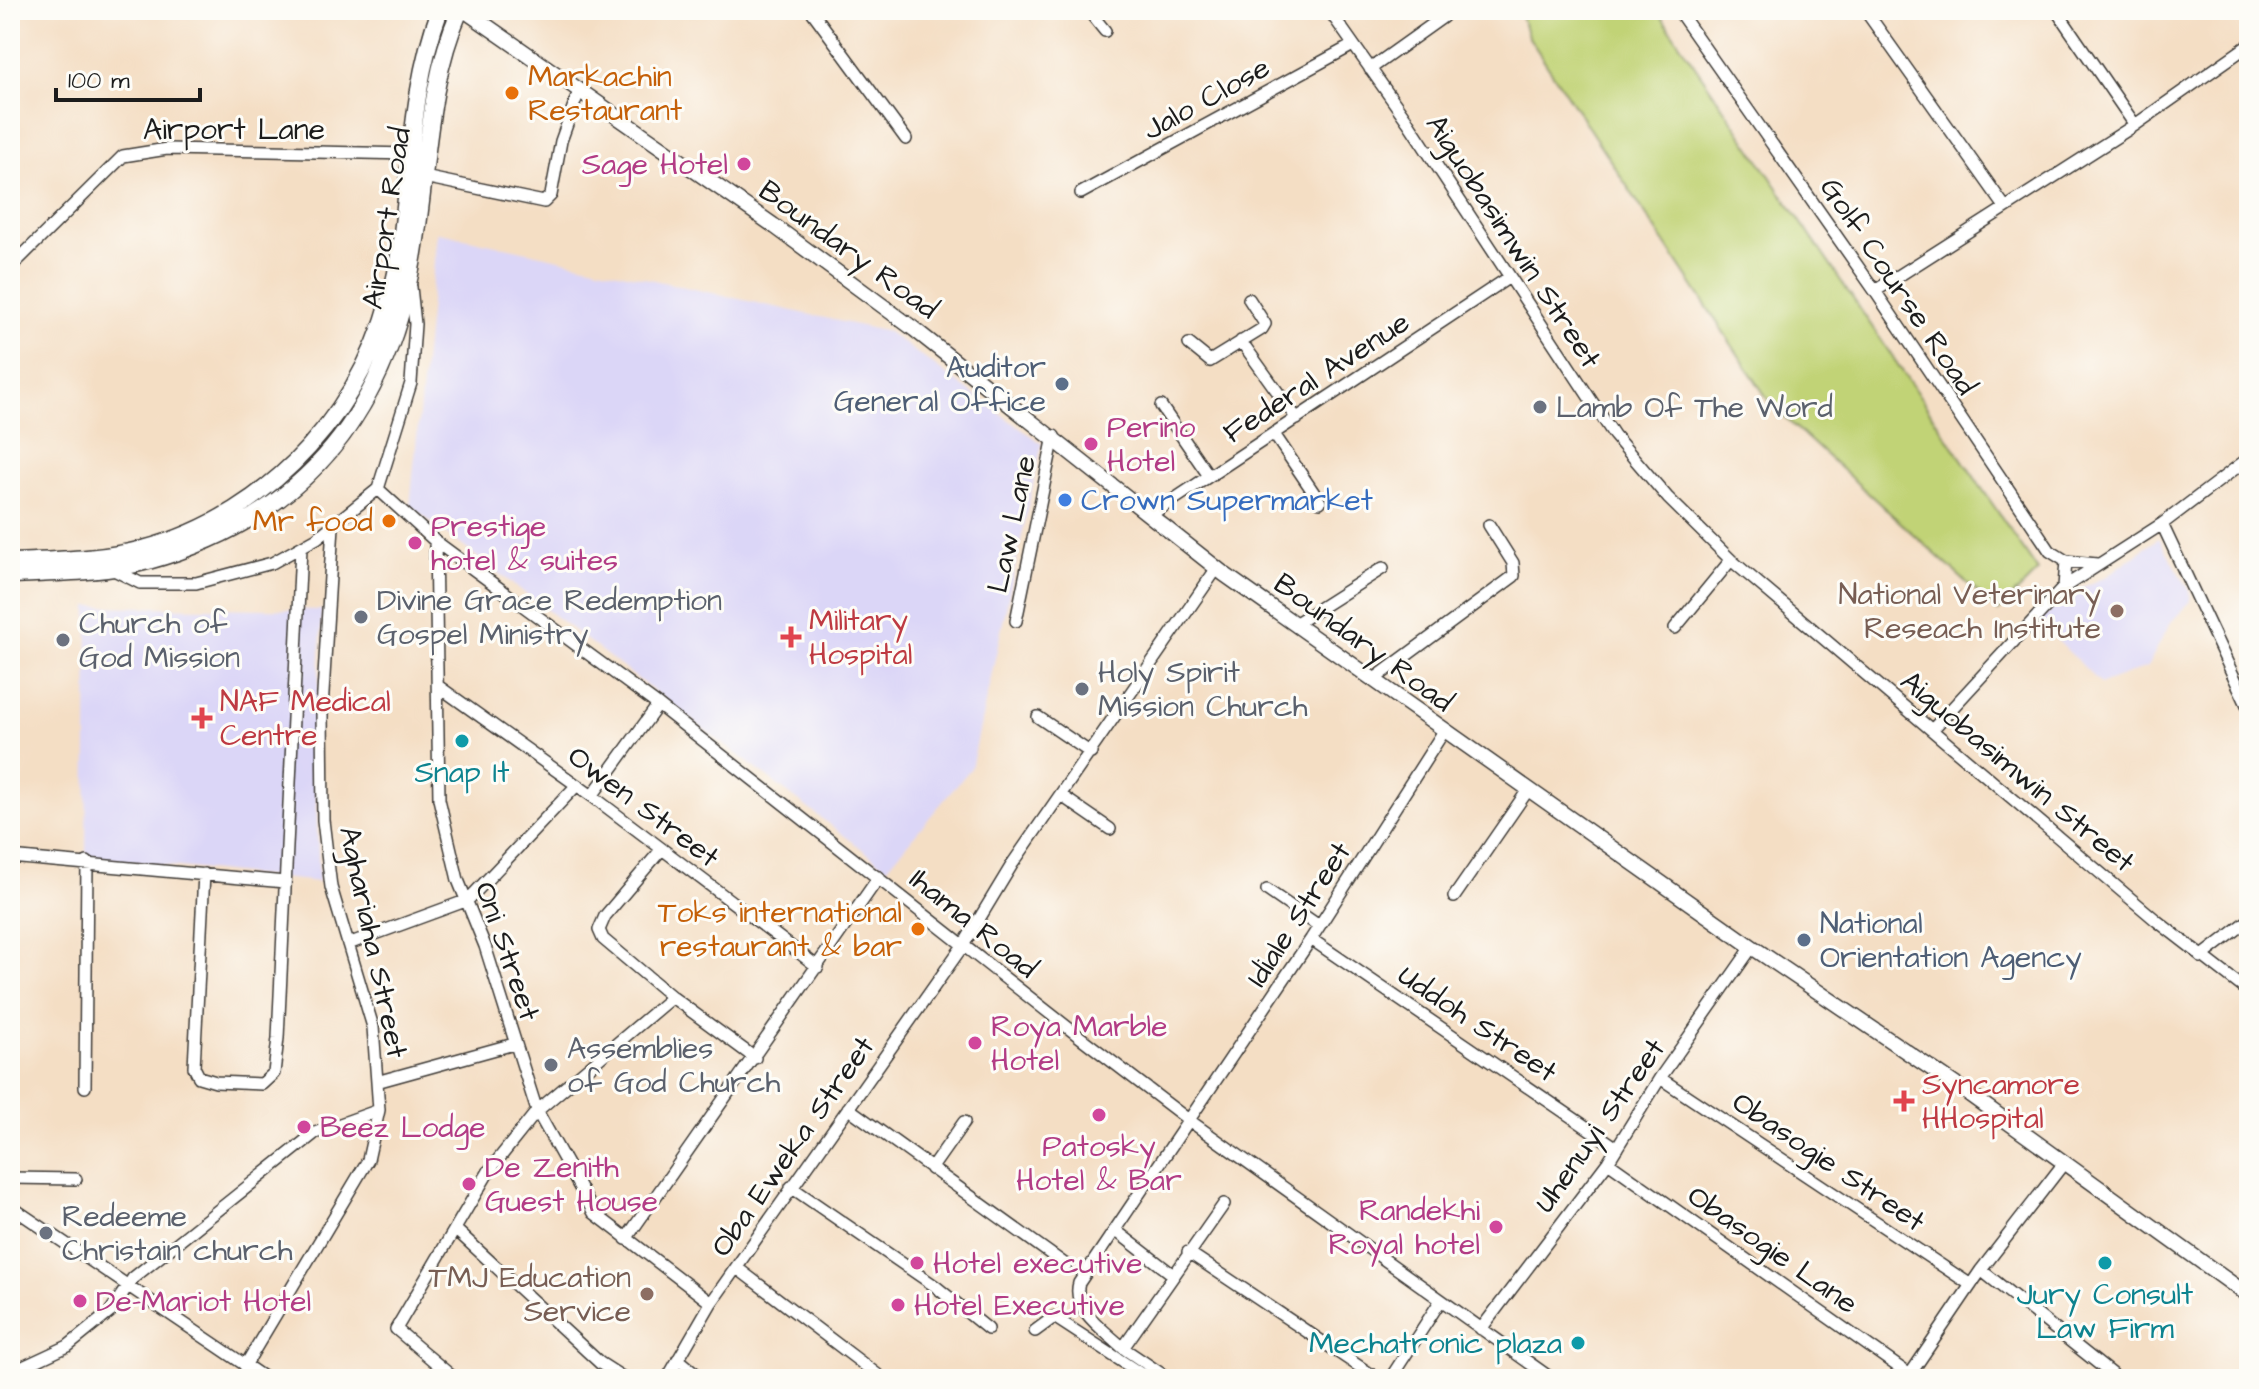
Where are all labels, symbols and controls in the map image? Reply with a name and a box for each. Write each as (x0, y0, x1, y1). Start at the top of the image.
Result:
street label: Jalo Close (1136, 47, 1277, 151)
scale bar (56, 52, 200, 102)
place label: Markachin Restaurant (528, 56, 682, 132)
text: 100 m (68, 64, 130, 98)
marker: Markachin Restaurant (503, 84, 521, 102)
street label: Aiguobasimwin Street (1414, 107, 1611, 377)
street label: Airport Lane (143, 109, 325, 151)
street label: Airport Road (352, 124, 422, 312)
place label: Sage Hotel (582, 144, 728, 187)
marker: Sage Hotel (735, 155, 753, 173)
street label: Golf Course Road (1810, 169, 1987, 404)
street label: Boundary Road (749, 170, 947, 330)
street label: Federal Avenue (1215, 302, 1418, 454)
place label: Auditor General Office (834, 347, 1046, 423)
marker: Auditor General Office (1053, 375, 1071, 393)
place label: Lamb Of The Word (1556, 387, 1833, 429)
marker: Lamb Of The Word (1531, 398, 1549, 416)
place label: Perino Hotel (1107, 407, 1195, 483)
marker: Perino Hotel (1082, 435, 1100, 453)
street label: Law Lane (977, 452, 1047, 597)
place label: Crown Supermarket (1081, 480, 1373, 522)
marker: Crown Supermarket (1056, 491, 1074, 509)
place label: Mr food (253, 501, 373, 543)
place label: Prestige hotel & suites (431, 506, 618, 582)
marker: Mr food (380, 512, 398, 530)
marker: Prestige hotel & suites (406, 534, 424, 552)
street label: Boundary Road (1264, 563, 1462, 723)
place label: National Veterinary Reseach Institute (1839, 574, 2101, 650)
place label: Divine Grace Redemption Gospel Ministry (377, 580, 722, 657)
place label: Military Hospital (809, 600, 912, 676)
marker: National Veterinary Reseach Institute (2108, 602, 2126, 620)
place label: Church of God Mission (79, 603, 240, 679)
marker: Divine Grace Redemption Gospel Ministry (352, 608, 370, 626)
marker: Military Hospital (780, 626, 802, 648)
marker: Church of God Mission (54, 631, 72, 649)
place label: Holy Spirit Mission Church (1098, 652, 1308, 728)
street label: Aiguobasimwin Street (1890, 661, 2144, 883)
marker: Holy Spirit Mission Church (1073, 680, 1091, 698)
place label: NAF Medical Centre (220, 681, 391, 757)
marker: NAF Medical Centre (191, 707, 213, 729)
marker: Snap It (453, 732, 471, 750)
street label: Owen Street (559, 736, 728, 878)
place label: Snap It (415, 752, 509, 794)
street label: Aghariaha Street (327, 822, 418, 1062)
street label: Idiale Street (1236, 834, 1361, 995)
street label: Ihama Road (900, 859, 1047, 989)
street label: Oni Street (464, 876, 550, 1026)
place label: Toks international restaurant & bar (658, 892, 902, 968)
place label: National Orientation Agency (1820, 903, 2082, 980)
marker: Toks international restaurant & bar (909, 920, 927, 938)
marker: National Orientation Agency (1795, 931, 1813, 949)
street label: Uddoh Street (1389, 955, 1565, 1093)
place label: Roya Marble Hotel (991, 1006, 1167, 1082)
place label: Assemblies of God Church (567, 1028, 781, 1104)
street label: Oba Eweka Street (701, 1028, 885, 1265)
street label: Uhenuyi Street (1524, 1030, 1676, 1222)
marker: Roya Marble Hotel (966, 1034, 984, 1052)
marker: Assemblies of God Church (542, 1056, 560, 1074)
place label: Syncamore HHospital (1922, 1064, 2080, 1140)
street label: Obasogie Street (1723, 1082, 1933, 1243)
marker: Syncamore HHospital (1893, 1090, 1915, 1112)
marker: Patosky Hotel & Bar (1090, 1106, 1108, 1124)
place label: Beez Lodge (320, 1107, 485, 1150)
marker: Beez Lodge (295, 1118, 313, 1136)
place label: Patosky Hotel & Bar (1016, 1126, 1182, 1202)
place label: De Zenith Guest House (485, 1147, 658, 1223)
marker: De Zenith Guest House (460, 1175, 478, 1193)
street label: Obasogie Lane (1678, 1175, 1866, 1325)
place label: Randekhi Royal hotel (1328, 1190, 1480, 1267)
place label: Redeeme Christain church (62, 1196, 293, 1272)
marker: Randekhi Royal hotel (1487, 1218, 1505, 1236)
marker: Redeeme Christain church (37, 1224, 55, 1242)
place label: Hotel executive (933, 1243, 1142, 1285)
marker: Hotel executive (908, 1254, 926, 1272)
marker: Jury Consult Law Firm (2096, 1254, 2114, 1272)
place label: TMJ Education Service (428, 1257, 631, 1333)
place label: Jury Consult Law Firm (2017, 1274, 2193, 1350)
place label: De-Mariot Hotel (96, 1281, 311, 1323)
marker: TMJ Education Service (638, 1285, 656, 1303)
place label: Hotel Executive (914, 1285, 1125, 1327)
marker: De-Mariot Hotel (71, 1292, 89, 1310)
marker: Hotel Executive (889, 1296, 907, 1314)
place label: Mechatronic plaza (1309, 1323, 1562, 1365)
marker: Mechatronic plaza (1569, 1334, 1587, 1352)

